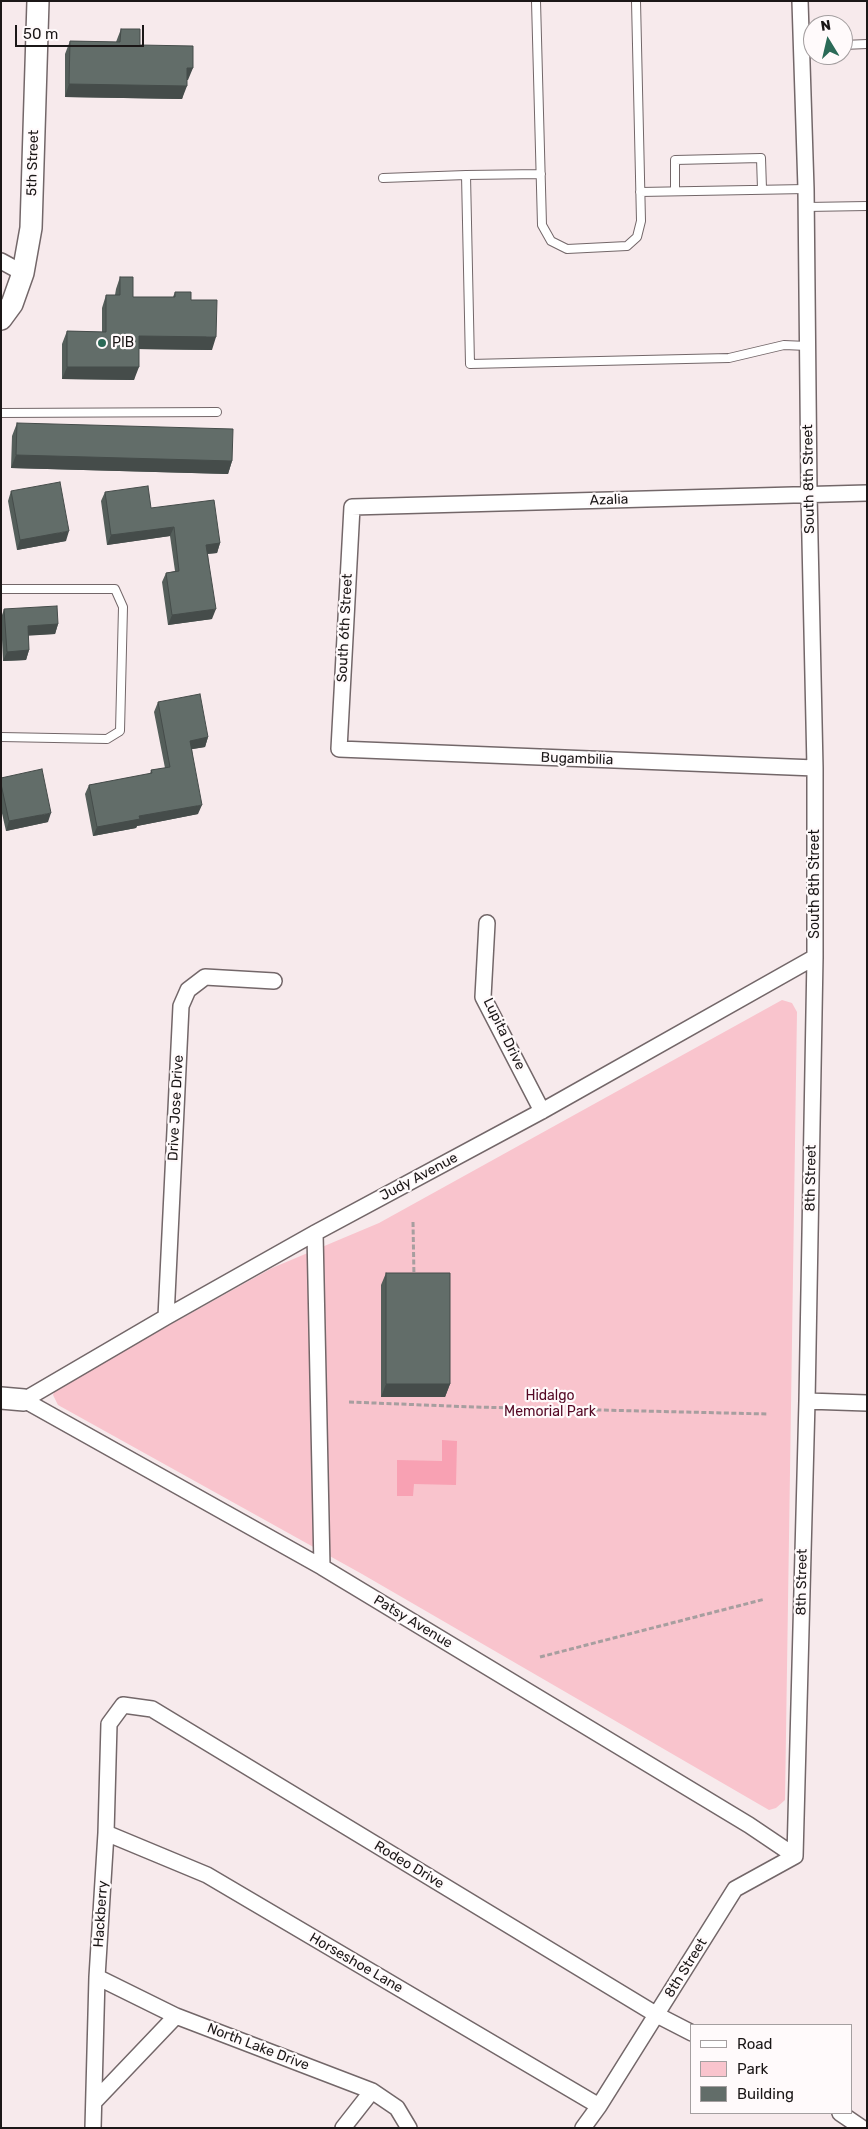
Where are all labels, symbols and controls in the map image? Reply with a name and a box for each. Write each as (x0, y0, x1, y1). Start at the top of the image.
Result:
scale bar (18, 15, 146, 47)
north arrow (803, 15, 853, 65)
text: N (819, 16, 832, 35)
text: 50 m (23, 25, 58, 43)
street label: 5th Street (23, 130, 43, 196)
place label: PIB (112, 335, 134, 351)
marker: PIB (96, 337, 108, 349)
street label: South 8th Street (800, 424, 818, 534)
street label: Azalia (589, 491, 629, 509)
street label: South 6th Street (334, 573, 356, 683)
street label: Bugambilia (540, 749, 614, 769)
street label: South 8th Street (807, 829, 823, 939)
street label: Lupita Drive (479, 995, 529, 1073)
street label: Drive Jose Drive (165, 1055, 187, 1161)
street label: 8th Street (802, 1144, 820, 1212)
street label: Judy Avenue (377, 1149, 461, 1205)
park label: Hidalgo Memorial Park (504, 1388, 596, 1420)
street label: 8th Street (793, 1548, 811, 1616)
street label: Patsy Avenue (371, 1592, 455, 1652)
street label: Rodeo Drive (371, 1838, 447, 1892)
street label: Hackberry (90, 1880, 112, 1948)
street label: Horseshoe Lane (306, 1929, 406, 1997)
street label: 8th Street (661, 1935, 711, 2001)
street label: North Lake Drive (205, 2020, 311, 2074)
legend (690, 2024, 853, 2114)
text: Road (737, 2035, 773, 2053)
text: Park (737, 2060, 768, 2078)
text: Building (737, 2085, 794, 2103)

